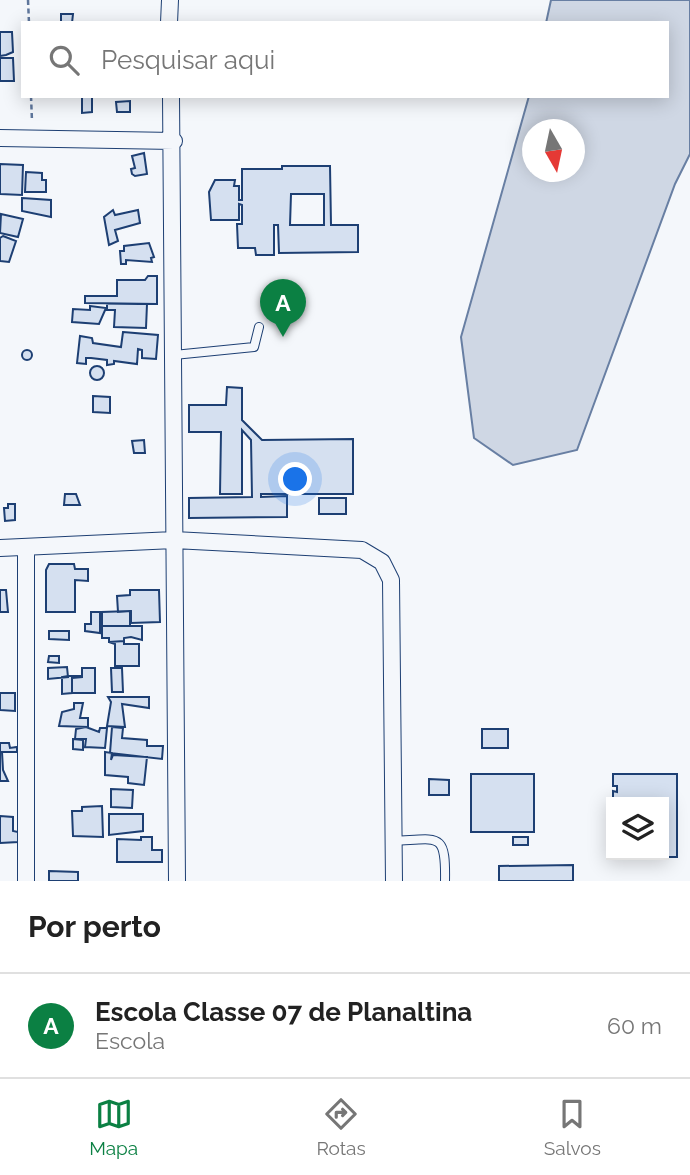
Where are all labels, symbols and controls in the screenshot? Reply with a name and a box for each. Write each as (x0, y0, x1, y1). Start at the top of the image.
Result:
search box (21, 21, 669, 98)
icon: search (45, 41, 83, 79)
text: Pesquisar aqui (101, 45, 275, 75)
north arrow (522, 119, 585, 182)
pin: A (260, 279, 306, 337)
your location (278, 462, 312, 496)
map controls (606, 797, 669, 860)
button: layers (606, 797, 669, 860)
text: Por perto (28, 909, 161, 944)
text: Escola Classe 07 de Planaltina (95, 997, 472, 1027)
text: A (43, 1012, 59, 1039)
text: 60 m (607, 1012, 662, 1039)
text: Escola (95, 1027, 165, 1054)
tab: Mapa (89, 1095, 138, 1159)
tab: Rotas (316, 1095, 366, 1159)
tab: Salvos (544, 1095, 601, 1159)

